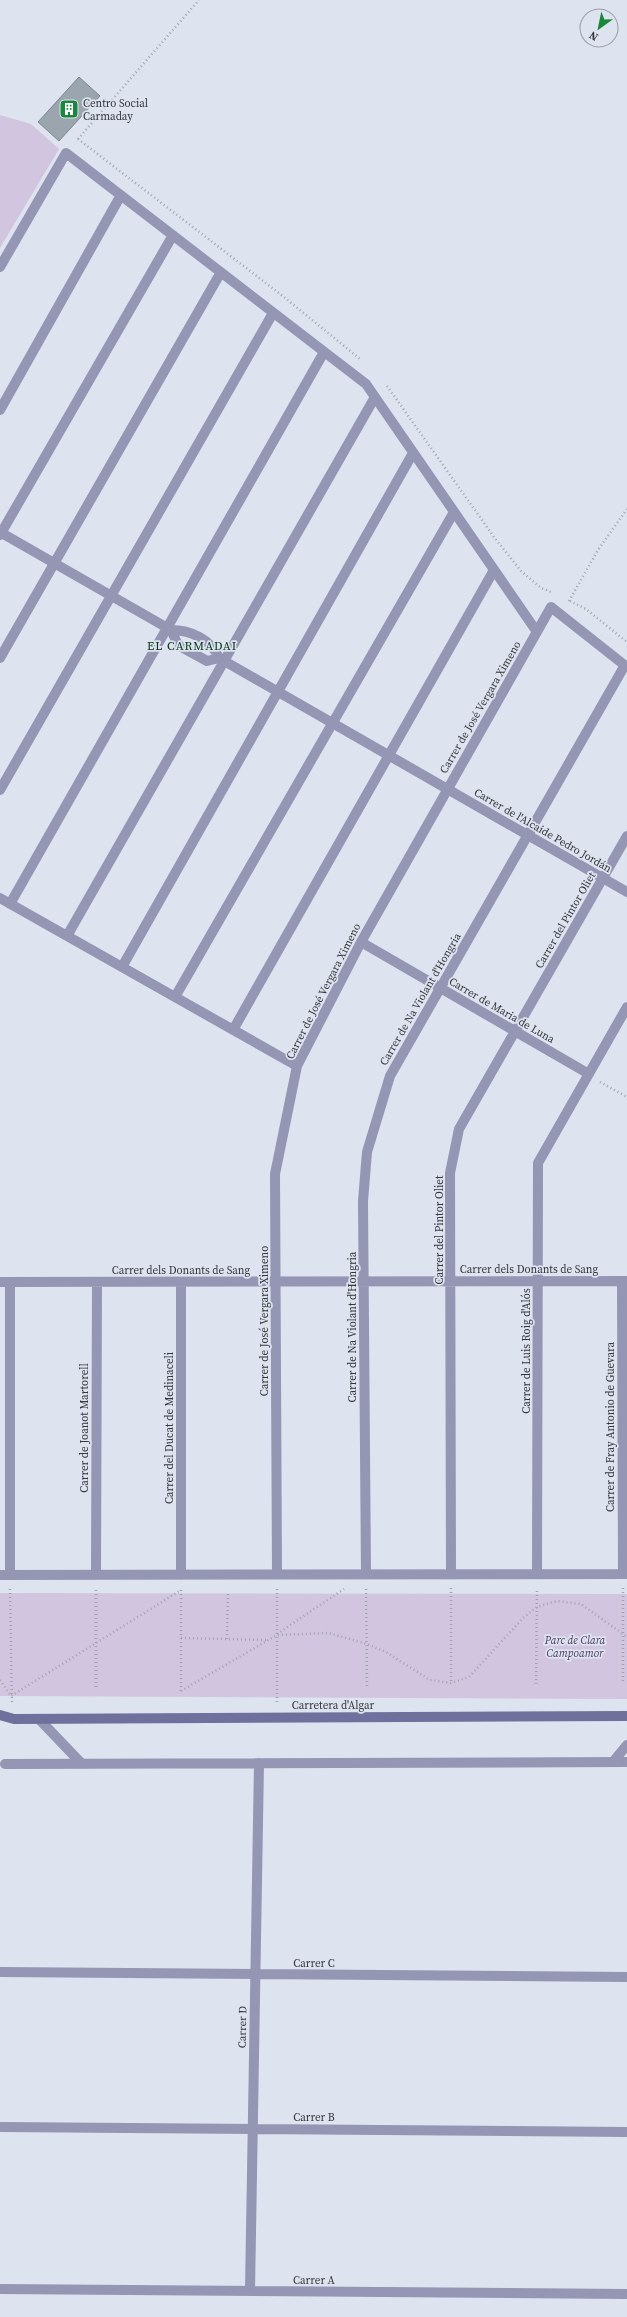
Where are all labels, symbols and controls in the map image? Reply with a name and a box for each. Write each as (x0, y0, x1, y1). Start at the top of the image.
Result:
north arrow (579, 8, 619, 48)
text: N (586, 27, 601, 44)
place label: Centro Social Carmaday (83, 96, 148, 124)
building icon: Centro Social Carmaday (58, 98, 80, 120)
district label: EL CARMADAI (147, 638, 237, 654)
street label: Carrer de José Vergara Ximeno (436, 638, 525, 776)
street label: Carrer de l'Alcaide Pedro Jordán (471, 785, 614, 876)
street label: Carrer del Pintor Oliet (532, 869, 599, 971)
street label: Carrer de José Vergara Ximeno (283, 921, 364, 1062)
street label: Carrer de Na Violant d'Hongria (376, 930, 465, 1068)
street label: Carrer de Maria de Luna (446, 974, 558, 1047)
street label: Carrer del Pintor Oliet (432, 1175, 447, 1284)
street label: Carrer de José Vergara Ximeno (257, 1246, 272, 1396)
street label: Carrer de Na Violant d'Hongria (345, 1251, 360, 1402)
street label: Carrer dels Donants de Sang (460, 1262, 598, 1277)
street label: Carrer dels Donants de Sang (112, 1263, 250, 1278)
street label: Carrer de Luis Roig d'Alós (519, 1288, 534, 1414)
street label: Carrer de Fray Antonio de Guevara (603, 1342, 618, 1512)
street label: Carrer del Ducat de Medinaceli (162, 1352, 177, 1504)
street label: Carrer de Joanot Martorell (77, 1363, 92, 1493)
park label: Parc de Clara Campoamor (544, 1633, 606, 1661)
street label: Carretera d'Algar (292, 1698, 375, 1713)
street label: Carrer C (293, 1956, 335, 1971)
street label: Carrer D (235, 2006, 250, 2048)
street label: Carrer B (293, 2110, 335, 2125)
street label: Carrer A (293, 2273, 336, 2288)

